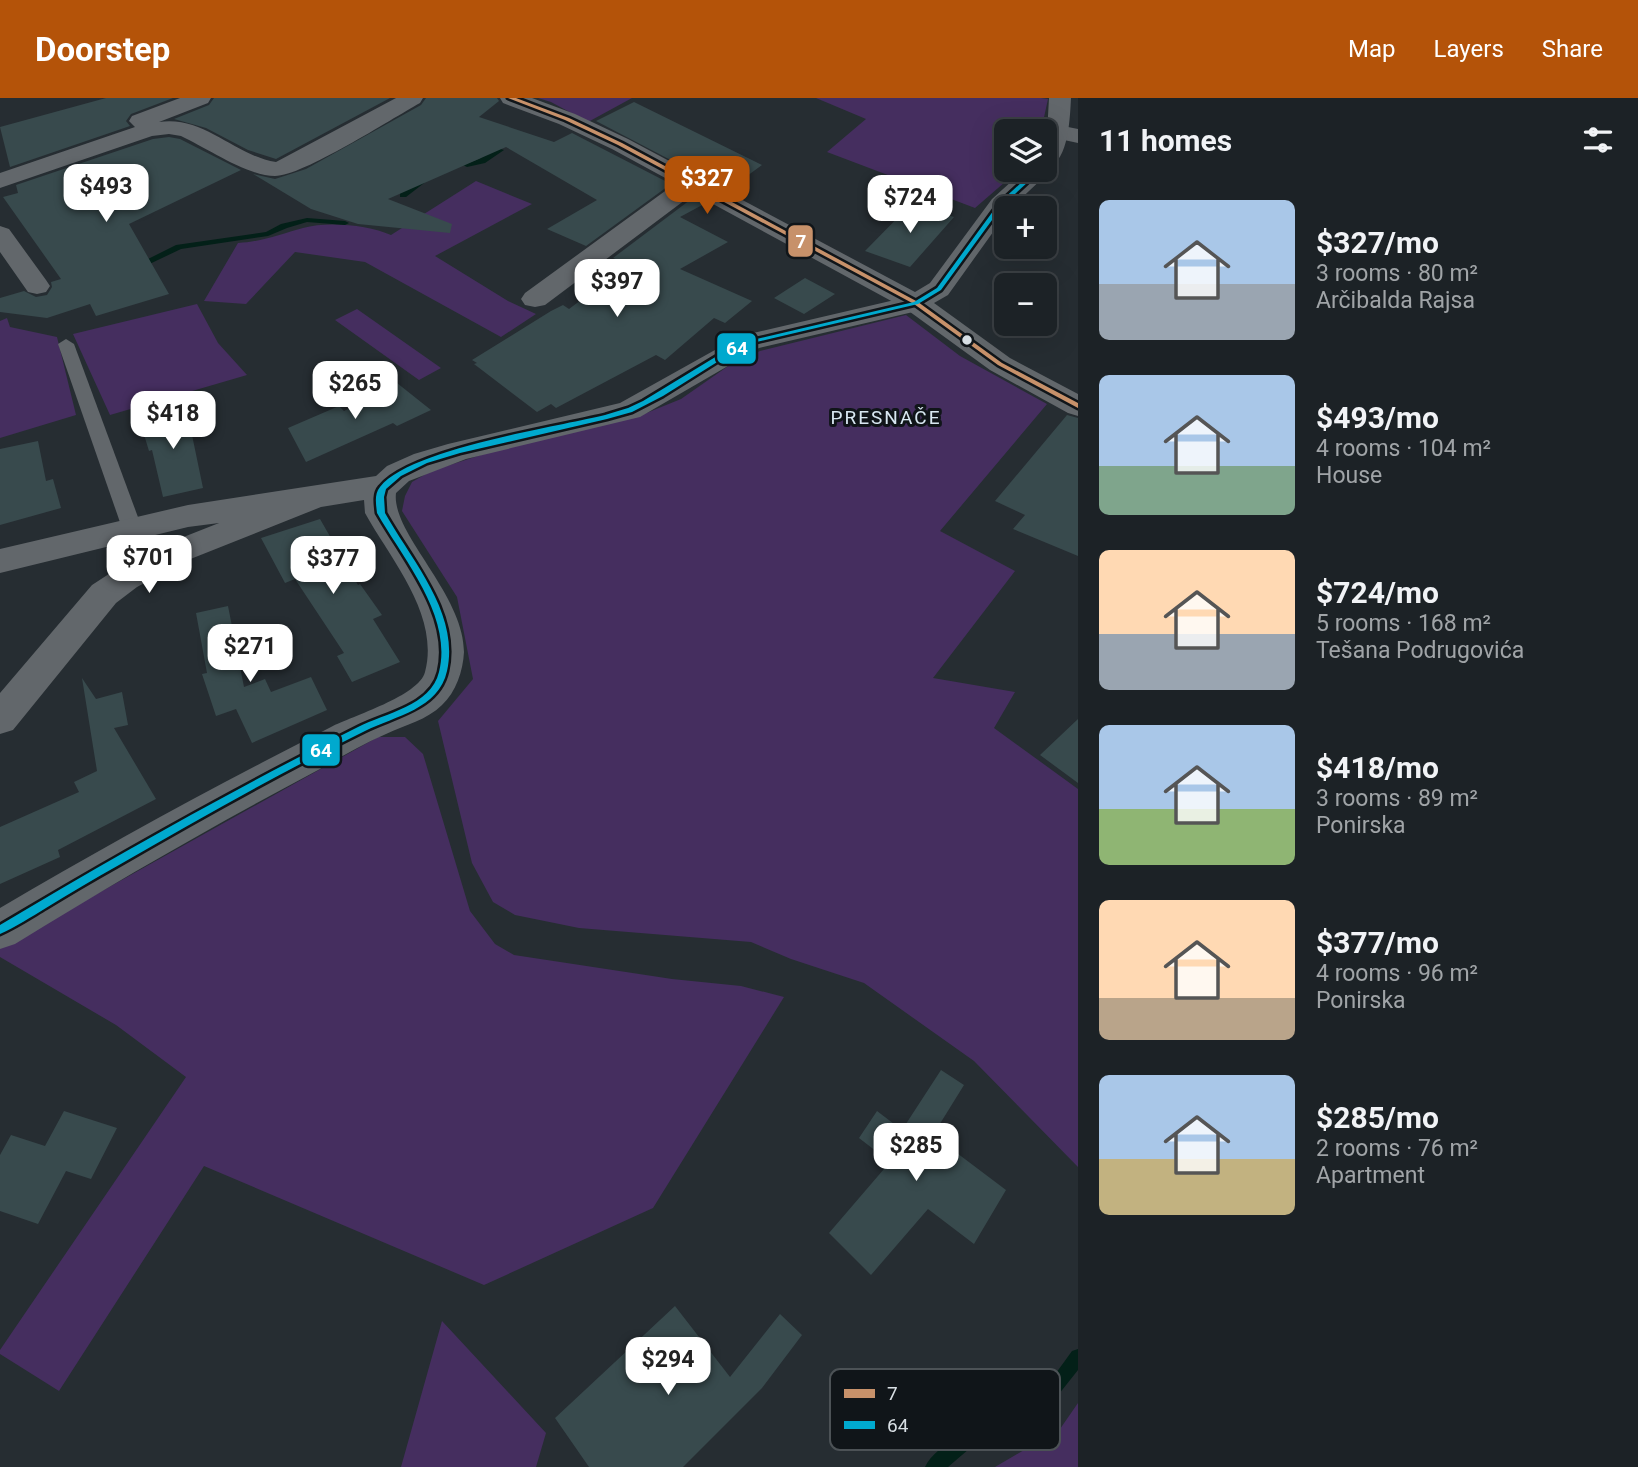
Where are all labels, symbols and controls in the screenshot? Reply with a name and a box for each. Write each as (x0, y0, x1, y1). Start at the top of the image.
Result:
text: Doorstep (35, 30, 170, 69)
text: Map (1348, 35, 1396, 63)
text: Layers (1434, 35, 1504, 63)
text: Share (1542, 35, 1603, 63)
map controls (994, 119, 1057, 336)
button: layers (994, 119, 1057, 182)
icon: filters (1579, 121, 1617, 159)
text: 11 homes (1099, 123, 1232, 158)
pin: $327 (666, 156, 748, 216)
pin: $493 (65, 164, 147, 224)
text: $327 (681, 165, 733, 192)
text: $493 (80, 173, 132, 200)
pin: $724 (869, 176, 951, 235)
text: $724 (884, 184, 936, 211)
button: + (994, 196, 1057, 259)
line badge: 7 (787, 224, 814, 258)
text: $327/mo (1316, 225, 1439, 260)
icon: home (1155, 228, 1239, 312)
text: 7 (796, 230, 807, 253)
pin: $397 (576, 260, 658, 319)
text: 3 rooms · 80 m² (1316, 260, 1478, 287)
text: $397 (591, 268, 643, 295)
button: − (994, 273, 1057, 336)
text: Arčibalda Rajsa (1316, 287, 1475, 314)
line badge: 64 (716, 332, 757, 365)
unlabelled marker (960, 333, 974, 347)
text: 64 (726, 337, 748, 360)
pin: $265 (314, 362, 396, 421)
text: $265 (329, 370, 381, 397)
pin: $418 (132, 392, 214, 451)
text: $418 (147, 400, 199, 427)
text: $493/mo (1316, 400, 1439, 435)
icon: home (1155, 403, 1239, 487)
district label: PRESNAČE (831, 406, 941, 429)
text: 4 rooms · 104 m² (1316, 435, 1491, 462)
text: House (1316, 462, 1382, 489)
pin: $701 (108, 536, 190, 595)
pin: $377 (292, 536, 374, 596)
text: $701 (123, 544, 175, 571)
text: $377 (307, 545, 359, 572)
text: $724/mo (1316, 575, 1439, 610)
icon: home (1155, 578, 1239, 662)
text: 5 rooms · 168 m² (1316, 610, 1491, 637)
pin: $271 (209, 624, 291, 684)
text: $271 (224, 633, 276, 660)
text: Tešana Podrugovića (1316, 637, 1524, 664)
line badge: 64 (301, 733, 341, 767)
text: 64 (310, 739, 332, 762)
text: $418/mo (1316, 750, 1439, 785)
icon: home (1155, 753, 1239, 837)
text: 3 rooms · 89 m² (1316, 785, 1478, 812)
text: Ponirska (1316, 812, 1406, 839)
text: $377/mo (1316, 925, 1439, 960)
icon: home (1155, 928, 1239, 1012)
text: 4 rooms · 96 m² (1316, 960, 1478, 987)
text: Ponirska (1316, 987, 1406, 1014)
text: $285/mo (1316, 1100, 1439, 1135)
icon: home (1155, 1103, 1239, 1187)
pin: $285 (875, 1124, 957, 1183)
text: $285 (890, 1132, 942, 1159)
text: 2 rooms · 76 m² (1316, 1135, 1478, 1162)
text: Apartment (1316, 1162, 1425, 1189)
pin: $294 (627, 1338, 709, 1397)
text: $294 (642, 1346, 694, 1373)
legend (830, 1369, 1060, 1450)
text: 7 (887, 1382, 898, 1405)
text: 64 (887, 1414, 909, 1437)

